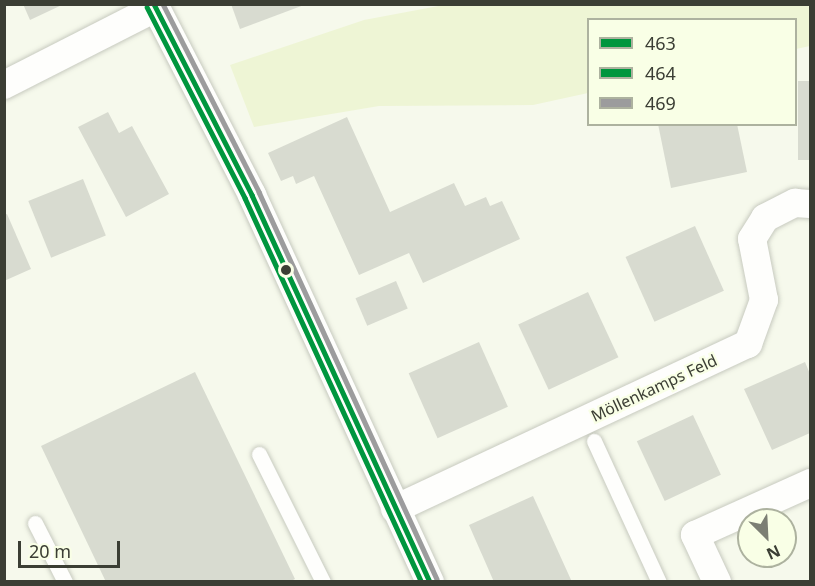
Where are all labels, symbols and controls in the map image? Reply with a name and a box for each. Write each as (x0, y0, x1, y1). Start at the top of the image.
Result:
legend (587, 18, 797, 126)
text: 463 (645, 31, 676, 55)
text: 464 (645, 61, 676, 85)
text: 469 (645, 91, 676, 115)
unlabelled marker (280, 264, 292, 276)
street label: Möllenkamps Feld (588, 350, 720, 426)
north arrow (737, 508, 797, 568)
scale bar (21, 529, 123, 567)
text: 20 m (29, 539, 71, 563)
text: N (763, 540, 784, 565)

